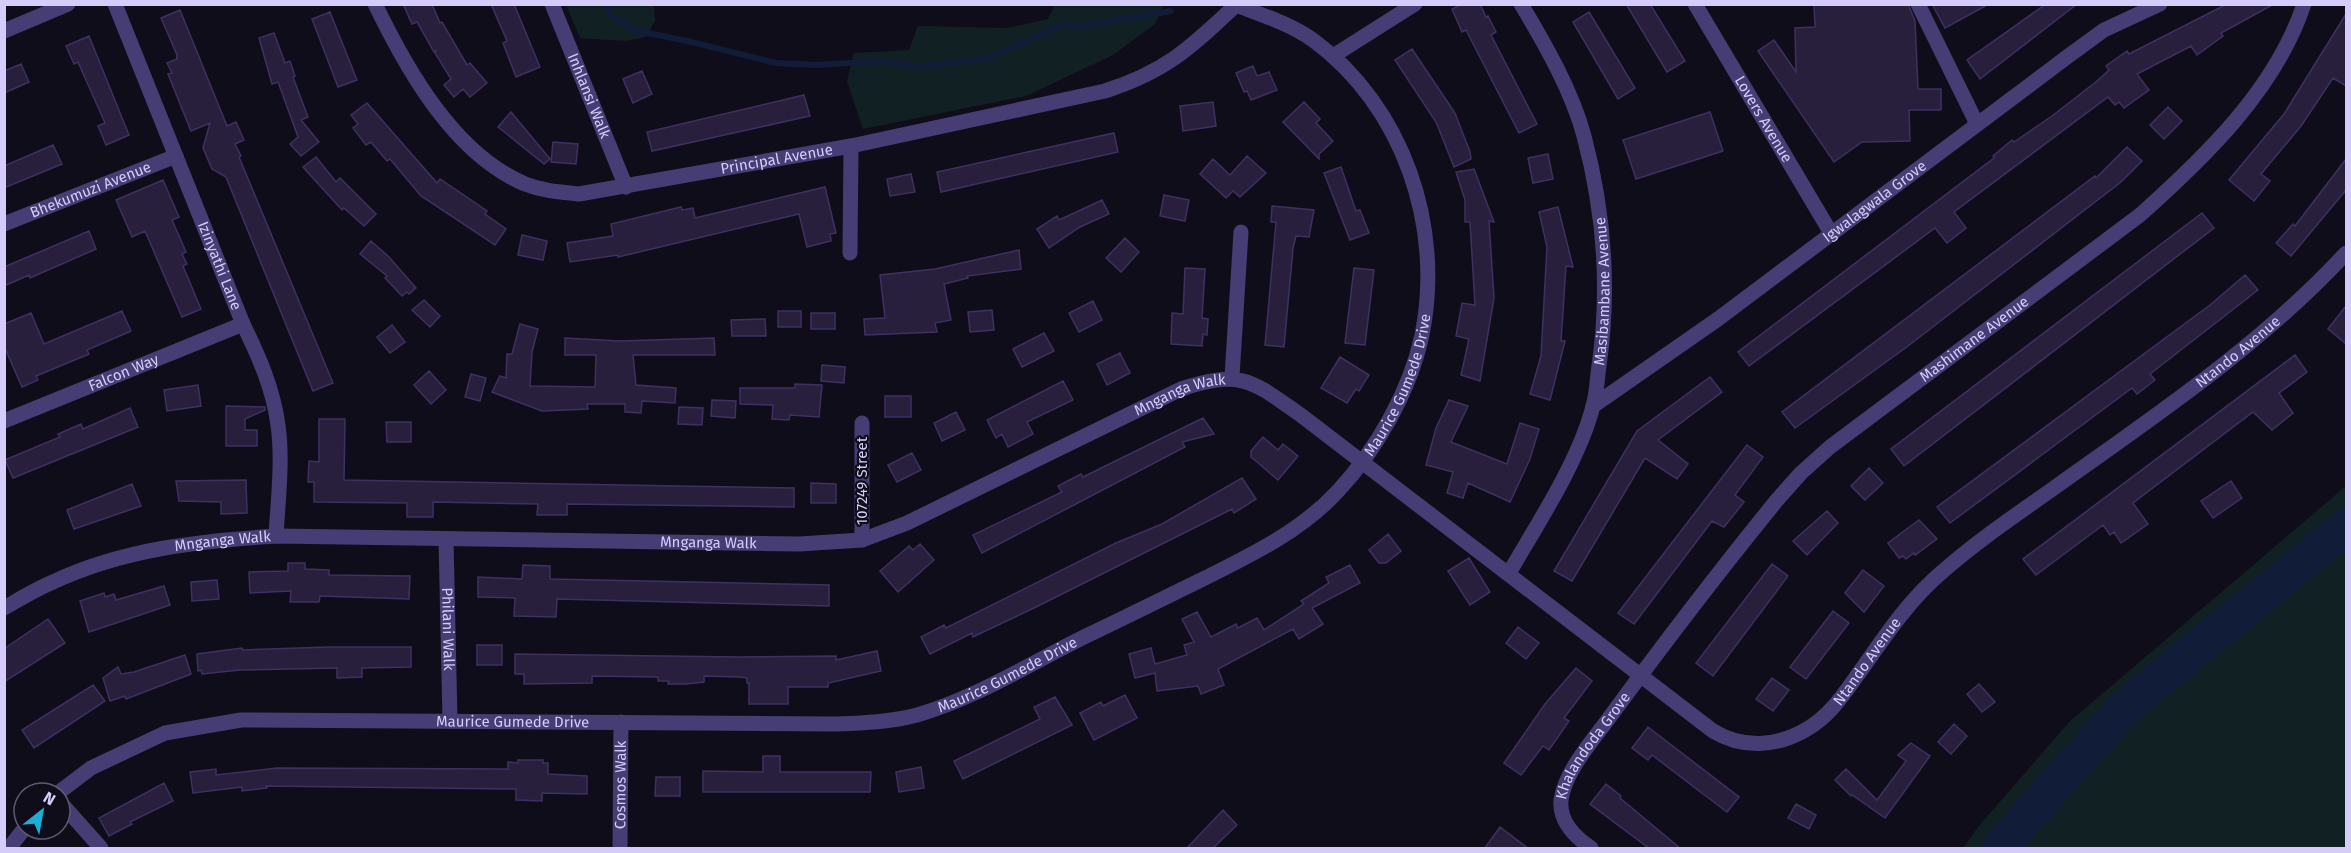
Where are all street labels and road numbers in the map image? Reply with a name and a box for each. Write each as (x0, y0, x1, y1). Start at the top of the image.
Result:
street label: Inhlansi Walk (564, 50, 615, 141)
street label: Lovers Avenue (1731, 73, 1796, 166)
street label: Principal Avenue (719, 140, 834, 178)
street label: Igwalagwala Grove (1819, 157, 1930, 246)
street label: Bhekumuzi Avenue (27, 158, 154, 222)
street label: Masibambane Avenue (1590, 216, 1613, 366)
street label: Izinyathi Lane (194, 219, 246, 313)
street label: Mashimane Avenue (1916, 292, 2032, 386)
street label: Ntando Avenue (2192, 312, 2284, 392)
street label: Maurice Gumede Drive (1360, 313, 1434, 459)
street label: Falcon Way (86, 350, 162, 395)
street label: Mnganga Walk (1131, 370, 1227, 420)
street label: 107249 Street (853, 436, 871, 525)
street label: Mnganga Walk (173, 527, 272, 555)
street label: Mnganga Walk (660, 533, 757, 552)
street label: Philani Walk (438, 587, 458, 671)
street label: Ntando Avenue (1829, 614, 1905, 709)
street label: Maurice Gumede Drive (935, 633, 1080, 717)
street label: Khalandoda Grove (1552, 689, 1634, 801)
street label: Maurice Gumede Drive (436, 712, 589, 731)
street label: Cosmos Walk (611, 740, 630, 829)

